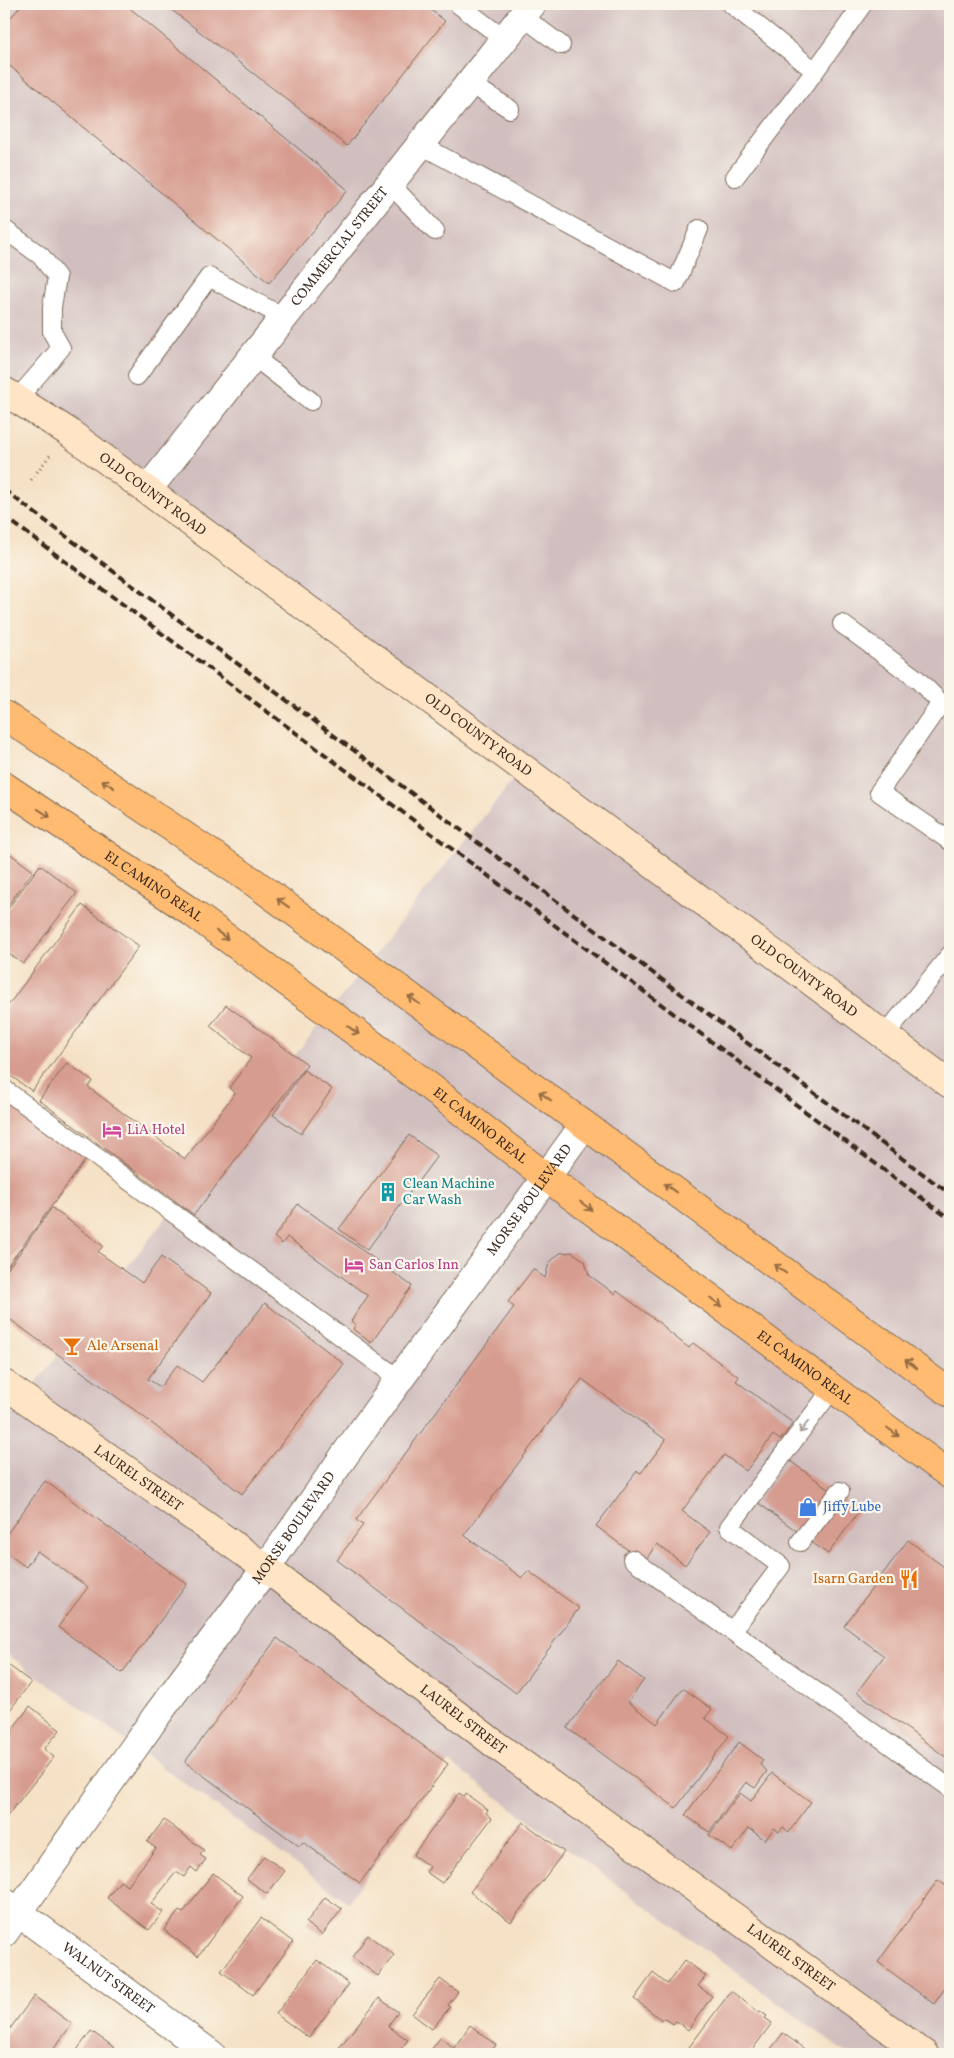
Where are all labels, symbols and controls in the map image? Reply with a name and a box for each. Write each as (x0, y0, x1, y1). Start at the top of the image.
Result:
street label: COMMERCIAL STREET (287, 183, 393, 310)
street label: OLD COUNTY ROAD (95, 448, 210, 540)
street label: OLD COUNTY ROAD (421, 689, 536, 781)
one-way arrow (101, 779, 115, 789)
one-way arrow (37, 808, 51, 818)
street label: EL CAMINO REAL (100, 846, 206, 927)
one-way arrow (276, 898, 290, 908)
one-way arrow (214, 930, 228, 940)
street label: OLD COUNTY ROAD (746, 930, 861, 1022)
one-way arrow (408, 994, 421, 1005)
one-way arrow (346, 1025, 360, 1035)
street label: EL CAMINO REAL (429, 1083, 531, 1169)
one-way arrow (538, 1091, 552, 1101)
hotel icon: LiA Hotel (101, 1119, 123, 1141)
place label: LiA Hotel (127, 1121, 185, 1140)
street label: MORSE BOULEVARD (483, 1140, 577, 1260)
place label: Clean Machine Car Wash (403, 1175, 495, 1210)
building icon: Clean Machine Car Wash (377, 1181, 399, 1203)
one-way arrow (663, 1183, 677, 1193)
one-way arrow (579, 1200, 592, 1211)
hotel icon: San Carlos Inn (343, 1254, 365, 1276)
place label: San Carlos Inn (369, 1256, 459, 1275)
one-way arrow (773, 1264, 787, 1274)
one-way arrow (709, 1297, 722, 1308)
street label: EL CAMINO REAL (753, 1326, 857, 1410)
bar icon: Ale Arsenal (61, 1335, 83, 1357)
place label: Ale Arsenal (87, 1337, 158, 1356)
one-way arrow (905, 1359, 918, 1370)
one-way arrow (799, 1420, 810, 1433)
one-way arrow (886, 1427, 899, 1438)
street label: LAUREL STREET (90, 1440, 186, 1516)
street label: MORSE BOULEVARD (248, 1468, 340, 1588)
shop icon: Jiffy Lube (797, 1496, 819, 1518)
place label: Jiffy Lube (823, 1498, 881, 1517)
restaurant icon: Isarn Garden (898, 1568, 920, 1590)
place label: Isarn Garden (813, 1570, 894, 1589)
street label: LAUREL STREET (416, 1680, 510, 1759)
street label: LAUREL STREET (743, 1920, 839, 1996)
street label: WALNUT STREET (58, 1938, 158, 2019)

